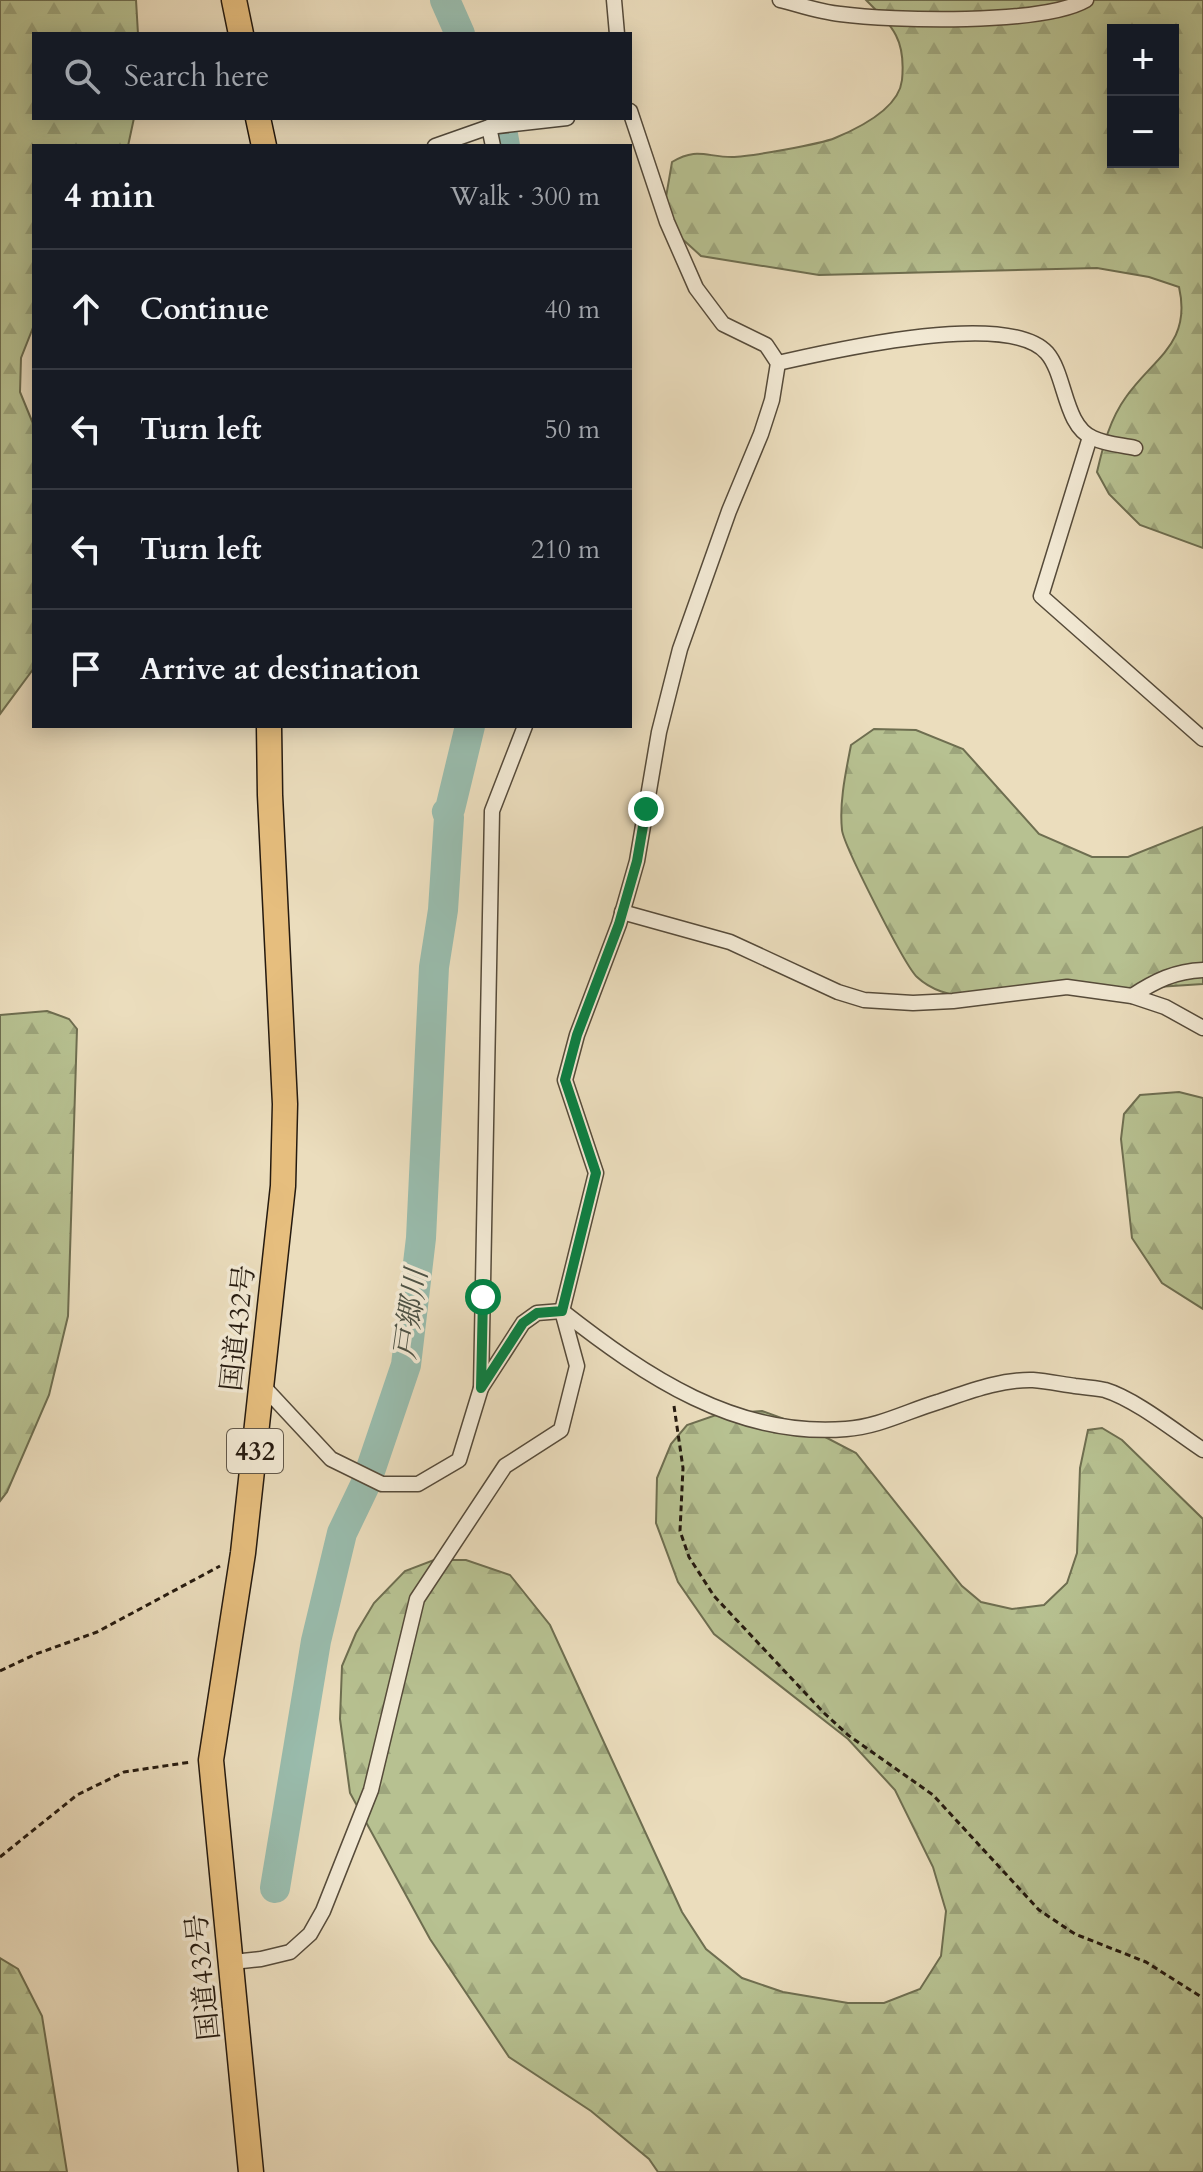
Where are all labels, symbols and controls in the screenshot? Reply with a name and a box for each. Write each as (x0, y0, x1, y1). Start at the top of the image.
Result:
map controls (1107, 24, 1179, 168)
button: + (1107, 24, 1179, 96)
search box (32, 32, 632, 120)
icon: search (60, 54, 104, 98)
text: Search here (124, 56, 269, 97)
button: − (1107, 96, 1179, 168)
text: 4 min (64, 173, 155, 219)
text: Walk · 300 m (450, 179, 600, 214)
icon: ahead (64, 287, 108, 331)
text: Continue (140, 289, 269, 330)
text: 40 m (544, 292, 600, 327)
icon: left (64, 407, 108, 451)
text: Turn left (140, 409, 262, 450)
text: 50 m (544, 412, 600, 447)
icon: left (64, 527, 108, 571)
text: Turn left (140, 529, 262, 570)
text: 210 m (531, 532, 600, 567)
icon: arrive (64, 647, 108, 691)
text: Arrive at destination (140, 649, 420, 690)
route end (628, 791, 664, 827)
street label: 国道432号 (212, 1263, 264, 1393)
water label: 戸郷川 (384, 1264, 438, 1361)
route start (465, 1279, 501, 1315)
road number: 432 (227, 1429, 283, 1473)
street label: 国道432号 (177, 1912, 229, 2042)

